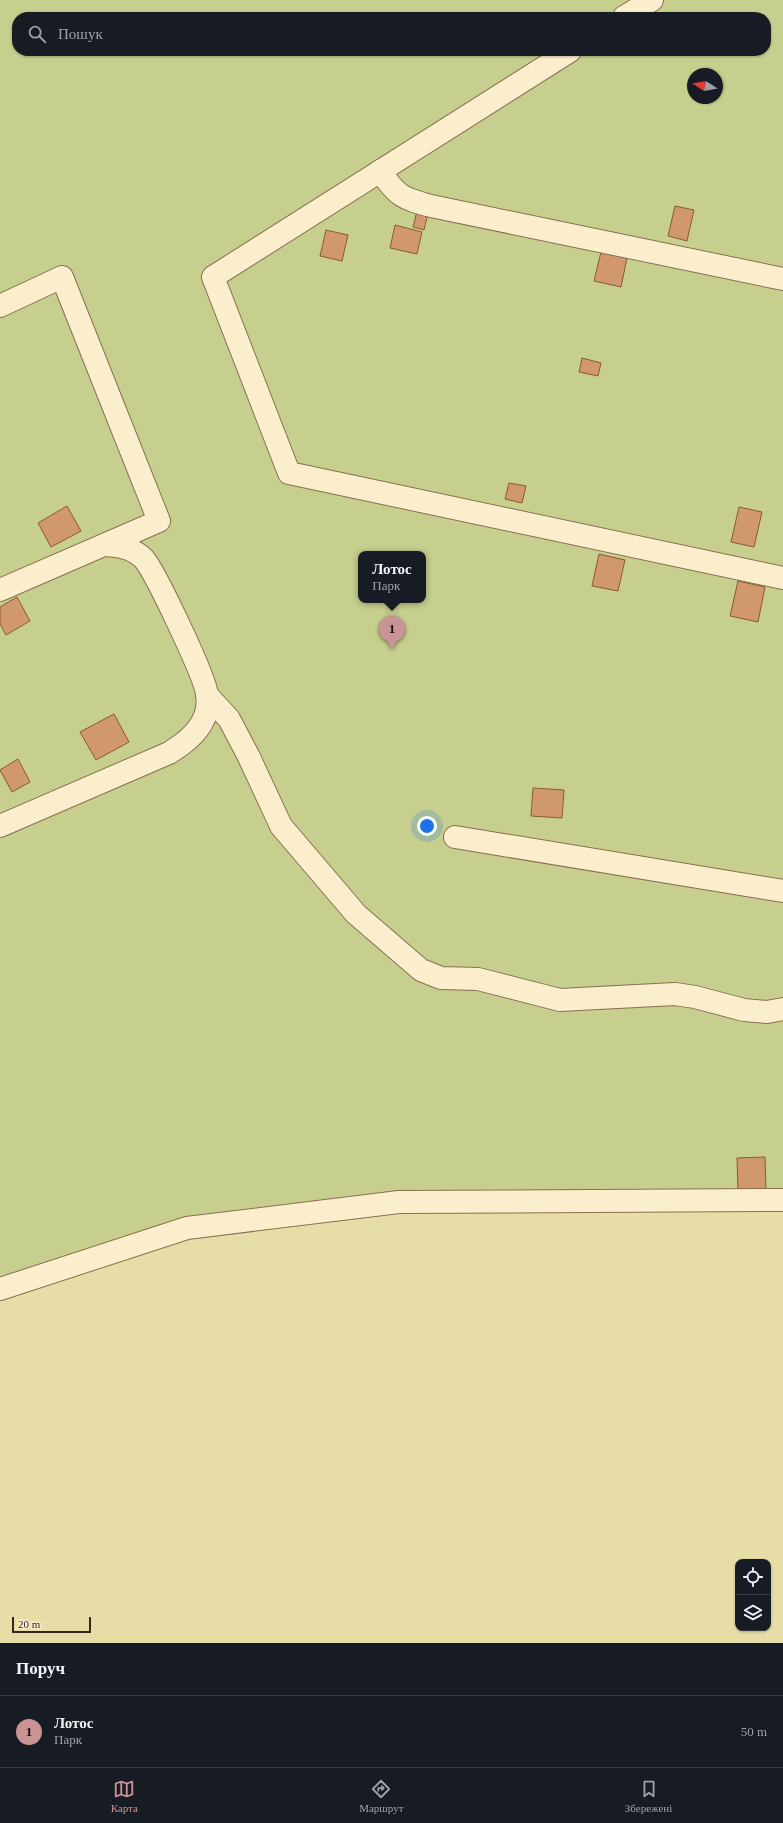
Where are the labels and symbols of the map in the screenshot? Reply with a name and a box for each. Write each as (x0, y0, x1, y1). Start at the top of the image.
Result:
north arrow (687, 68, 723, 104)
pin: 1 (379, 616, 405, 649)
your location (417, 816, 437, 836)
scale bar (12, 1615, 91, 1634)

